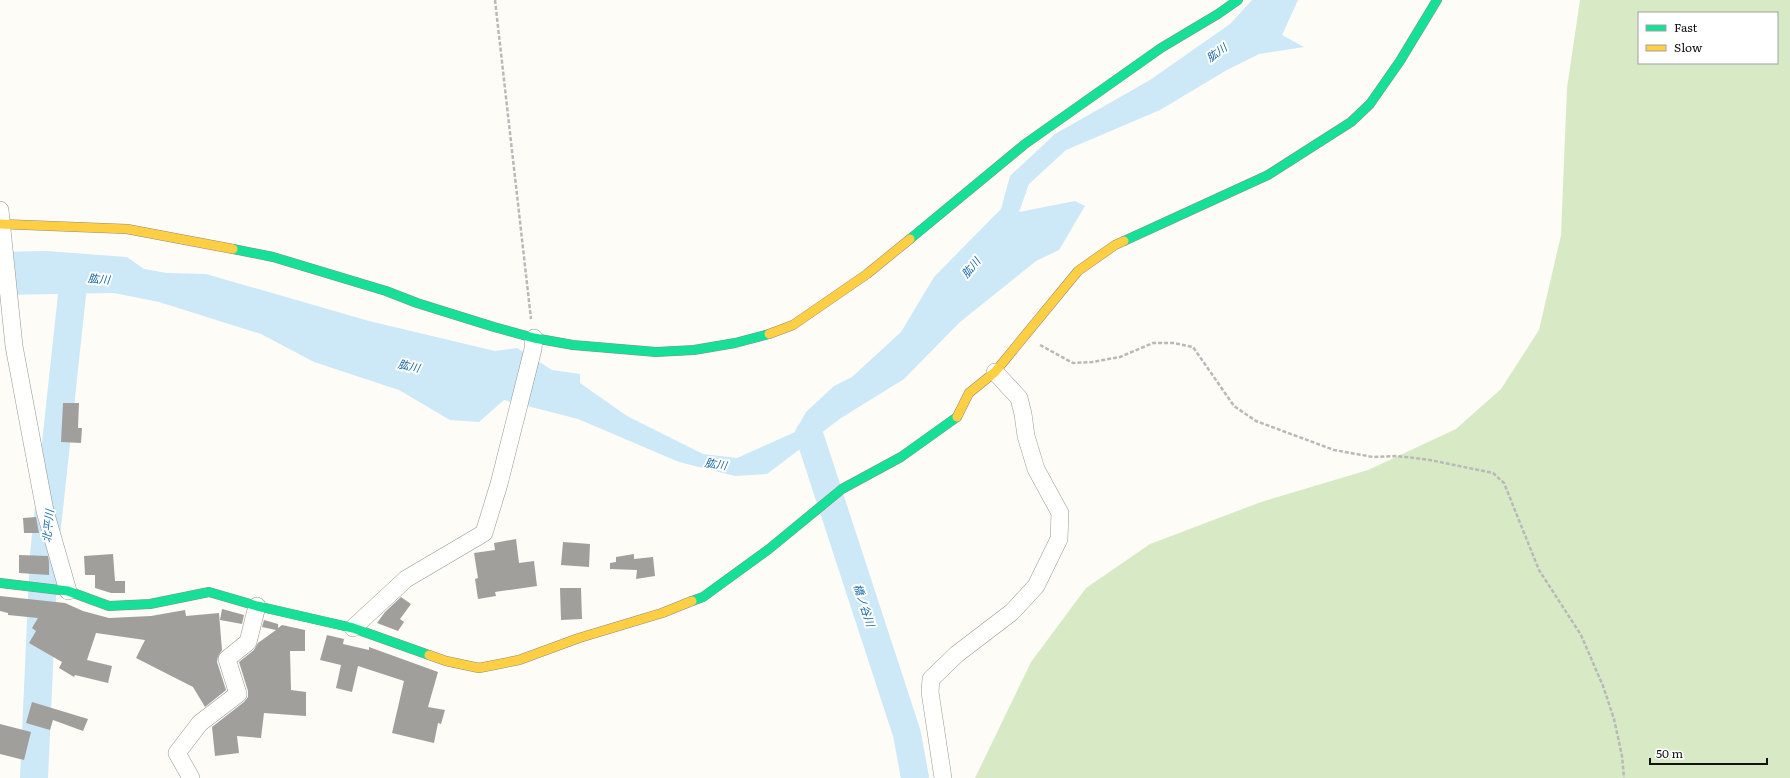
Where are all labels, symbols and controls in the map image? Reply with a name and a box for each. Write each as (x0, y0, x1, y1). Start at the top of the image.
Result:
legend (1638, 12, 1778, 64)
text: Fast (1674, 18, 1698, 36)
water label: 肱川 (1202, 38, 1230, 65)
text: Slow (1674, 38, 1703, 56)
water label: 肱川 (957, 253, 984, 281)
water label: 肱川 (87, 269, 112, 287)
water label: 肱川 (397, 355, 422, 375)
water label: 肱川 (704, 453, 729, 473)
water label: 北平川 (37, 508, 57, 543)
water label: 橋ノ谷川 (851, 582, 880, 629)
scale bar (1650, 740, 1767, 766)
text: 50 m (1656, 744, 1683, 762)

